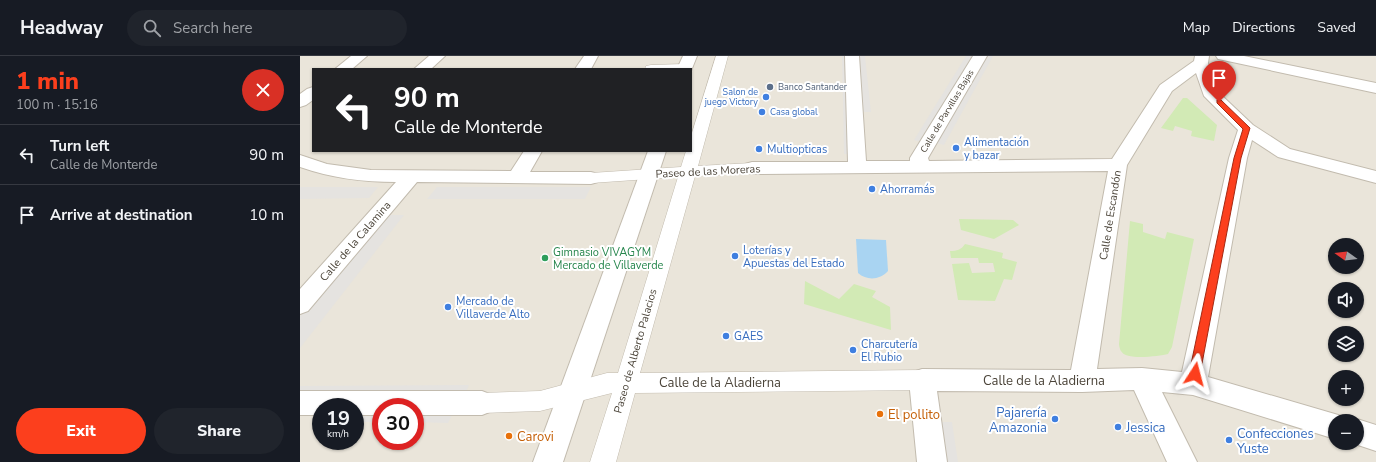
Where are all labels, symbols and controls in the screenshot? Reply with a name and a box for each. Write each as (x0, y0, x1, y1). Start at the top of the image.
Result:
search box (127, 10, 407, 46)
text: Headway (20, 15, 103, 41)
icon: search (141, 17, 163, 39)
text: Search here (173, 18, 253, 38)
text: Map (1183, 18, 1210, 37)
text: Directions (1232, 18, 1295, 37)
text: Saved (1317, 18, 1356, 37)
pin (1202, 61, 1236, 102)
text: 1 min (16, 65, 79, 97)
street label: Calle de Parvillas Bajas (917, 67, 977, 155)
icon: arrive (1208, 67, 1230, 89)
button: close (242, 69, 284, 111)
text: 90 m (394, 79, 460, 117)
place label: Banco Santander (778, 81, 848, 93)
marker: Banco Santander (765, 82, 775, 92)
icon: left (328, 84, 380, 136)
place label: Salon de juego Victory (704, 86, 758, 108)
marker: Salon de juego Victory (761, 92, 771, 102)
text: 100 m · 15:16 (16, 96, 98, 114)
place label: Casa global (770, 106, 818, 118)
marker: Casa global (757, 107, 767, 117)
text: Calle de Monterde (394, 115, 543, 139)
place label: Alimentación y bazar (964, 135, 1029, 163)
text: Turn left (50, 136, 109, 156)
place label: Multiopticas (767, 142, 827, 157)
marker: Alimentación y bazar (951, 143, 961, 153)
icon: left (16, 144, 38, 166)
marker: Multiopticas (754, 144, 764, 154)
text: 90 m (249, 145, 284, 165)
text: Calle de Monterde (50, 156, 157, 174)
street label: Paseo de las Moreras (655, 161, 761, 182)
street label: Calle de Escandón (1096, 169, 1125, 261)
place label: Ahorramás (880, 182, 935, 197)
marker: Ahorramás (867, 184, 877, 194)
street label: Calle de la Calamina (316, 198, 394, 285)
icon: arrive (16, 204, 38, 226)
text: Arrive at destination (50, 205, 193, 225)
text: 10 m (249, 205, 284, 225)
north arrow (1328, 238, 1364, 274)
map controls (1328, 238, 1364, 450)
place label: Loterías y Apuestas del Estado (743, 243, 845, 271)
place label: Gimnasio VIVAGYM Mercado de Villaverde (553, 245, 664, 273)
marker: Loterías y Apuestas del Estado (730, 251, 740, 261)
marker: Gimnasio VIVAGYM Mercado de Villaverde (540, 253, 550, 263)
button: sound (1328, 282, 1364, 318)
street label: Paseo de Alberto Palacios (611, 287, 660, 415)
place label: Mercado de Villaverde Alto (455, 294, 530, 322)
marker: Mercado de Villaverde Alto (443, 302, 453, 312)
button: layers (1328, 326, 1364, 362)
place label: GAES (734, 329, 763, 344)
marker: GAES (721, 331, 731, 341)
place label: Charcutería El Rubio (861, 337, 918, 365)
marker: Charcutería El Rubio (848, 345, 858, 355)
position arrow (1174, 353, 1216, 395)
button: + (1328, 370, 1364, 406)
street label: Calle de la Aladierna (983, 372, 1105, 390)
street label: Calle de la Aladierna (659, 374, 781, 392)
speed limit sign: 30 (372, 398, 424, 450)
place label: Pajarería Amazonia (989, 404, 1047, 437)
text: 19 (326, 405, 350, 432)
place label: El pollito (888, 406, 940, 424)
button: Exit (16, 408, 146, 454)
button: Share (154, 408, 284, 454)
marker: El pollito (875, 409, 885, 419)
marker: Pajarería Amazonia (1050, 414, 1060, 424)
button: − (1328, 414, 1364, 450)
place label: Jessica (1125, 419, 1166, 437)
marker: Jessica (1113, 422, 1123, 432)
place label: Confecciones Yuste (1236, 425, 1314, 458)
text: km/h (327, 427, 349, 441)
place label: Carovi (517, 428, 554, 446)
marker: Carovi (504, 431, 514, 441)
marker: Confecciones Yuste (1224, 435, 1234, 445)

